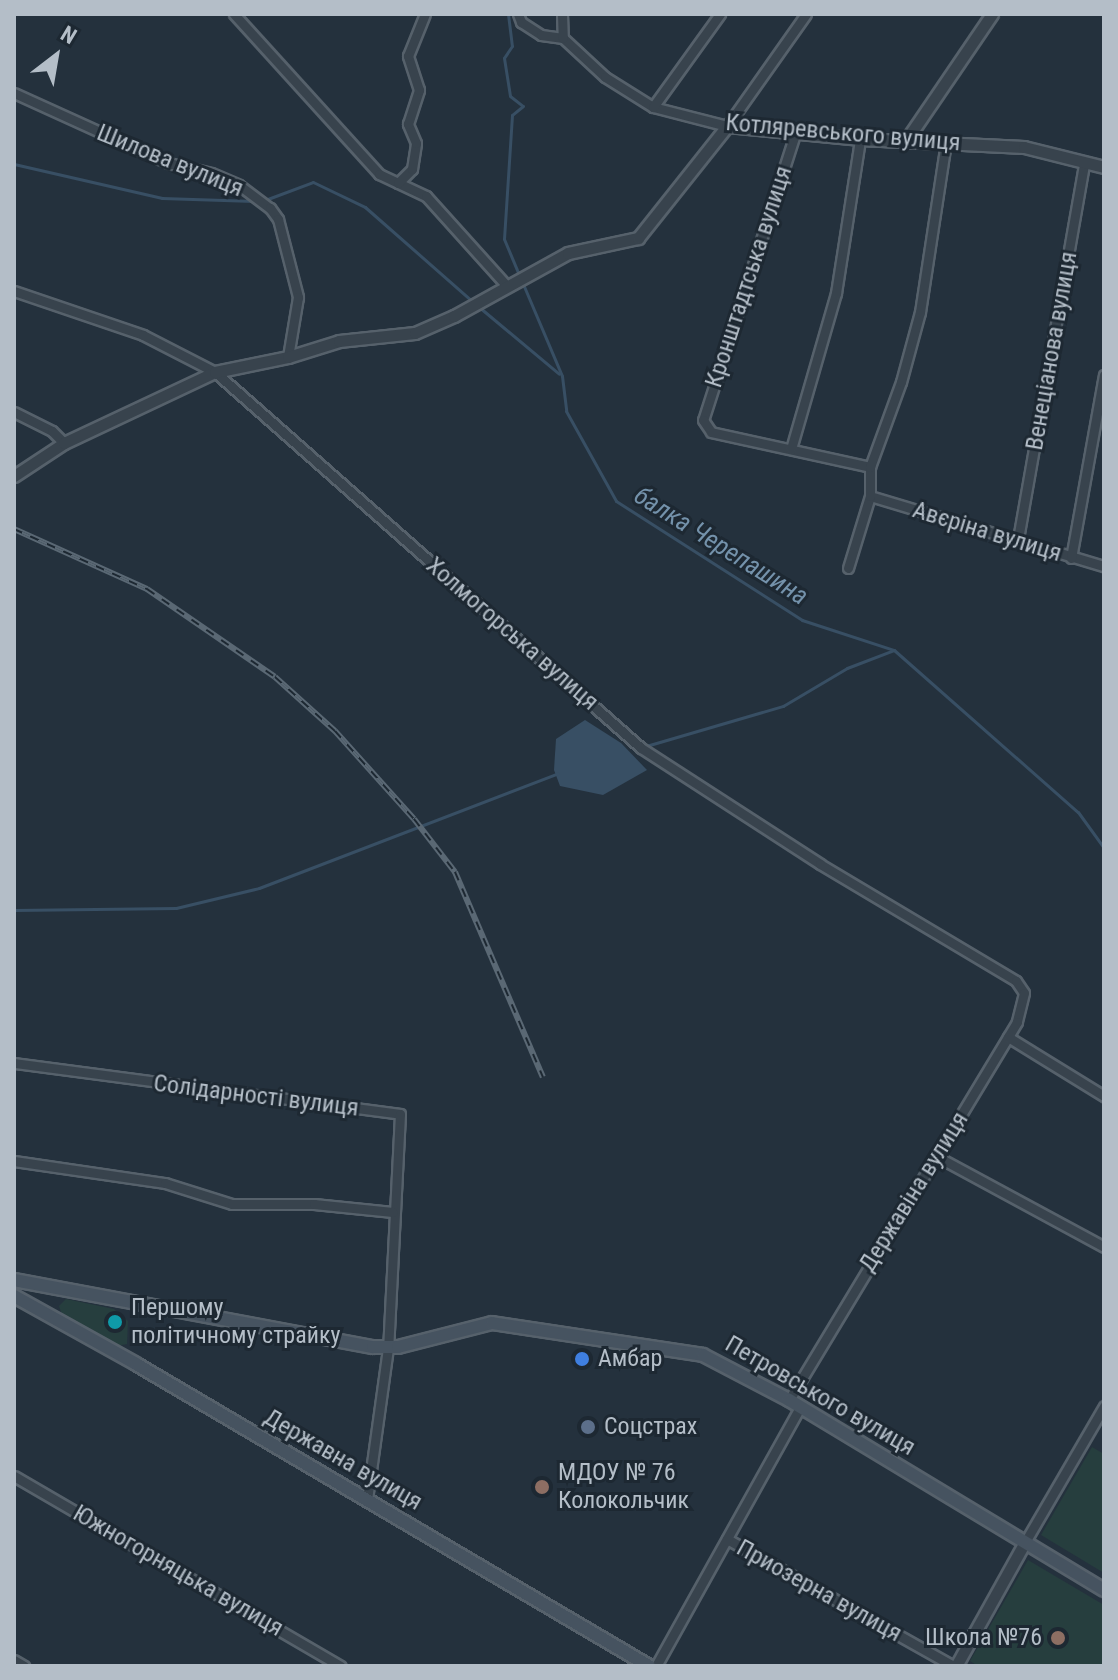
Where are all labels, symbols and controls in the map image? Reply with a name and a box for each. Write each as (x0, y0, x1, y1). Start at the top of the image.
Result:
north arrow (16, 16, 96, 96)
text: N (56, 21, 81, 49)
street label: Котляревського вулиця (724, 108, 962, 158)
street label: Шилова вулиця (93, 119, 247, 203)
street label: Кронштадтська вулиця (700, 163, 798, 391)
street label: Венеціанова вулиця (1020, 250, 1084, 452)
water label: балка Черепашина (628, 480, 814, 612)
street label: Авєріна вулиця (909, 496, 1065, 568)
street label: Холмогорська вулиця (420, 551, 604, 717)
street label: Солідарності вулиця (152, 1069, 360, 1123)
street label: Державіна вулиця (853, 1107, 975, 1277)
place label: Першому політичному страйку (131, 1294, 340, 1350)
marker: Першому політичному страйку (106, 1313, 124, 1331)
street label: Петровського вулиця (720, 1330, 920, 1462)
place label: Амбар (598, 1345, 662, 1373)
marker: Амбар (573, 1350, 591, 1368)
street label: Державна вулиця (259, 1403, 427, 1517)
place label: Соцстрах (604, 1413, 697, 1441)
marker: Соцстрах (579, 1418, 597, 1436)
place label: МДОУ № 76 Колокольчик (558, 1459, 689, 1515)
marker: МДОУ № 76 Колокольчик (533, 1478, 551, 1496)
street label: Южногорняцька вулиця (68, 1499, 288, 1643)
street label: Приозерна вулиця (731, 1534, 907, 1648)
place label: Школа №76 (925, 1624, 1042, 1652)
marker: Школа №76 (1049, 1629, 1067, 1647)

